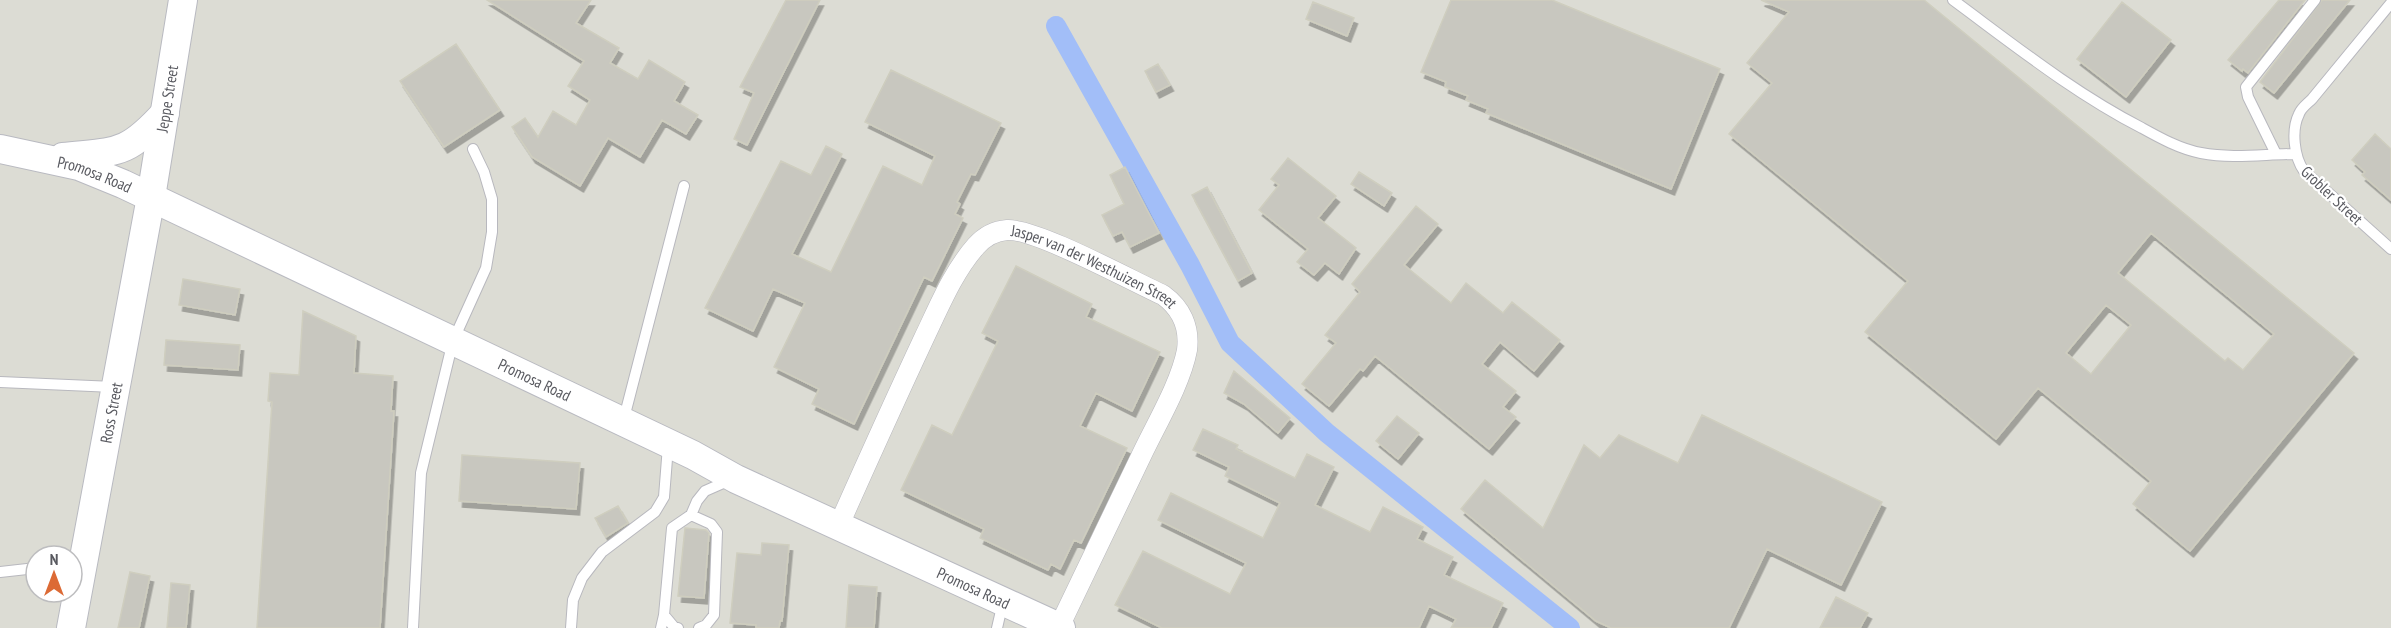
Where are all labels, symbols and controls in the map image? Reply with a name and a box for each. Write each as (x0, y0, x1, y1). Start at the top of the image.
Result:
street label: Jeppe Street (152, 63, 182, 135)
street label: Promosa Road (56, 152, 135, 197)
street label: Grobler Street (2297, 161, 2368, 229)
street label: Jasper van der Westhuizen Street (1009, 220, 1182, 313)
street label: Promosa Road (495, 354, 574, 405)
street label: Ross Street (96, 380, 127, 445)
north arrow (24, 544, 84, 604)
text: N (50, 549, 58, 569)
street label: Promosa Road (934, 563, 1013, 613)

